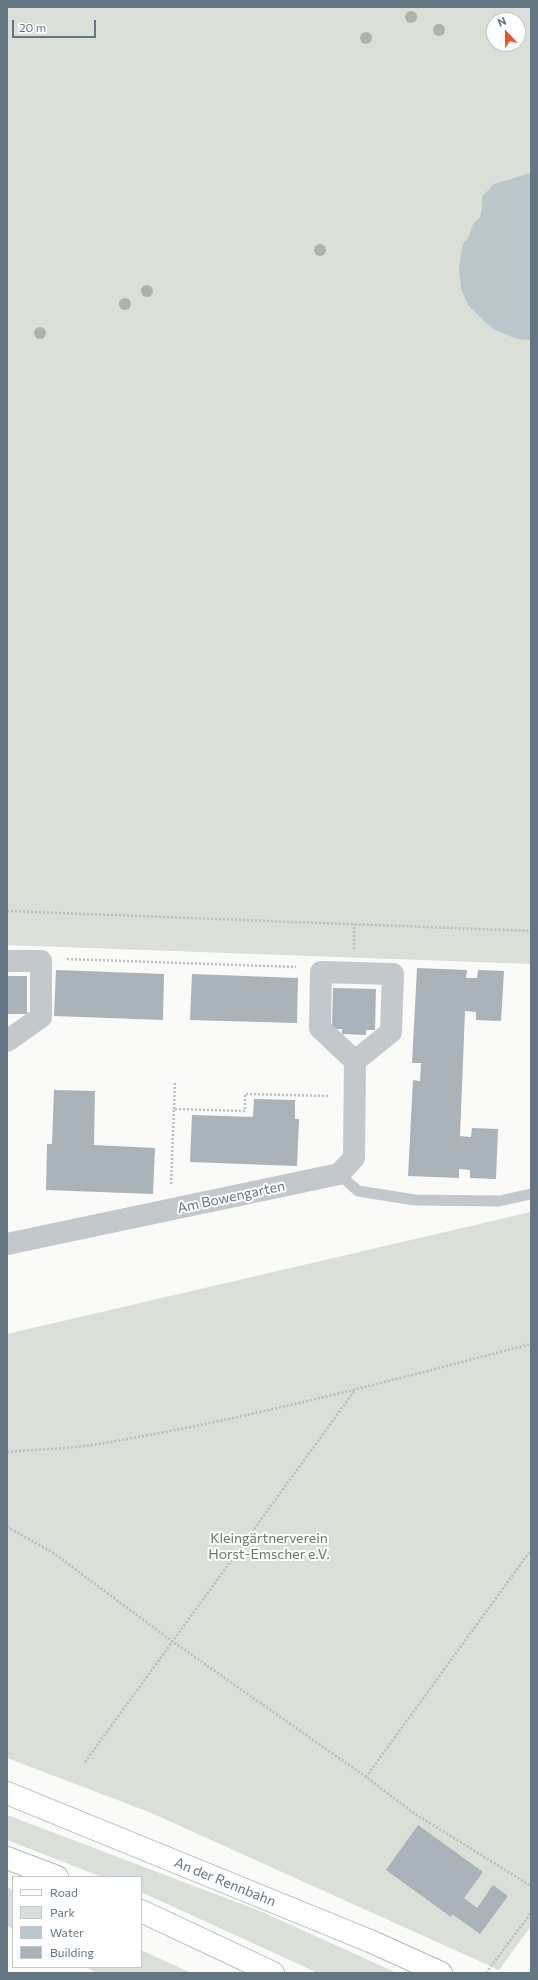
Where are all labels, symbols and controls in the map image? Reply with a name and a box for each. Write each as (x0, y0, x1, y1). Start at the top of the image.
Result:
scale bar (14, 12, 98, 38)
north arrow (486, 12, 526, 52)
text: N (495, 14, 508, 29)
text: 20 m (19, 20, 46, 34)
street label: Am Bowengarten (176, 1177, 286, 1217)
park label: Kleingärtnerverein Horst-Emscher e.V. (208, 1530, 330, 1562)
street label: An der Rennbahn (172, 1854, 278, 1910)
legend (12, 1876, 142, 1968)
text: Road (50, 1885, 78, 1899)
text: Park (50, 1905, 75, 1919)
text: Water (50, 1925, 84, 1939)
text: Building (50, 1945, 94, 1959)

